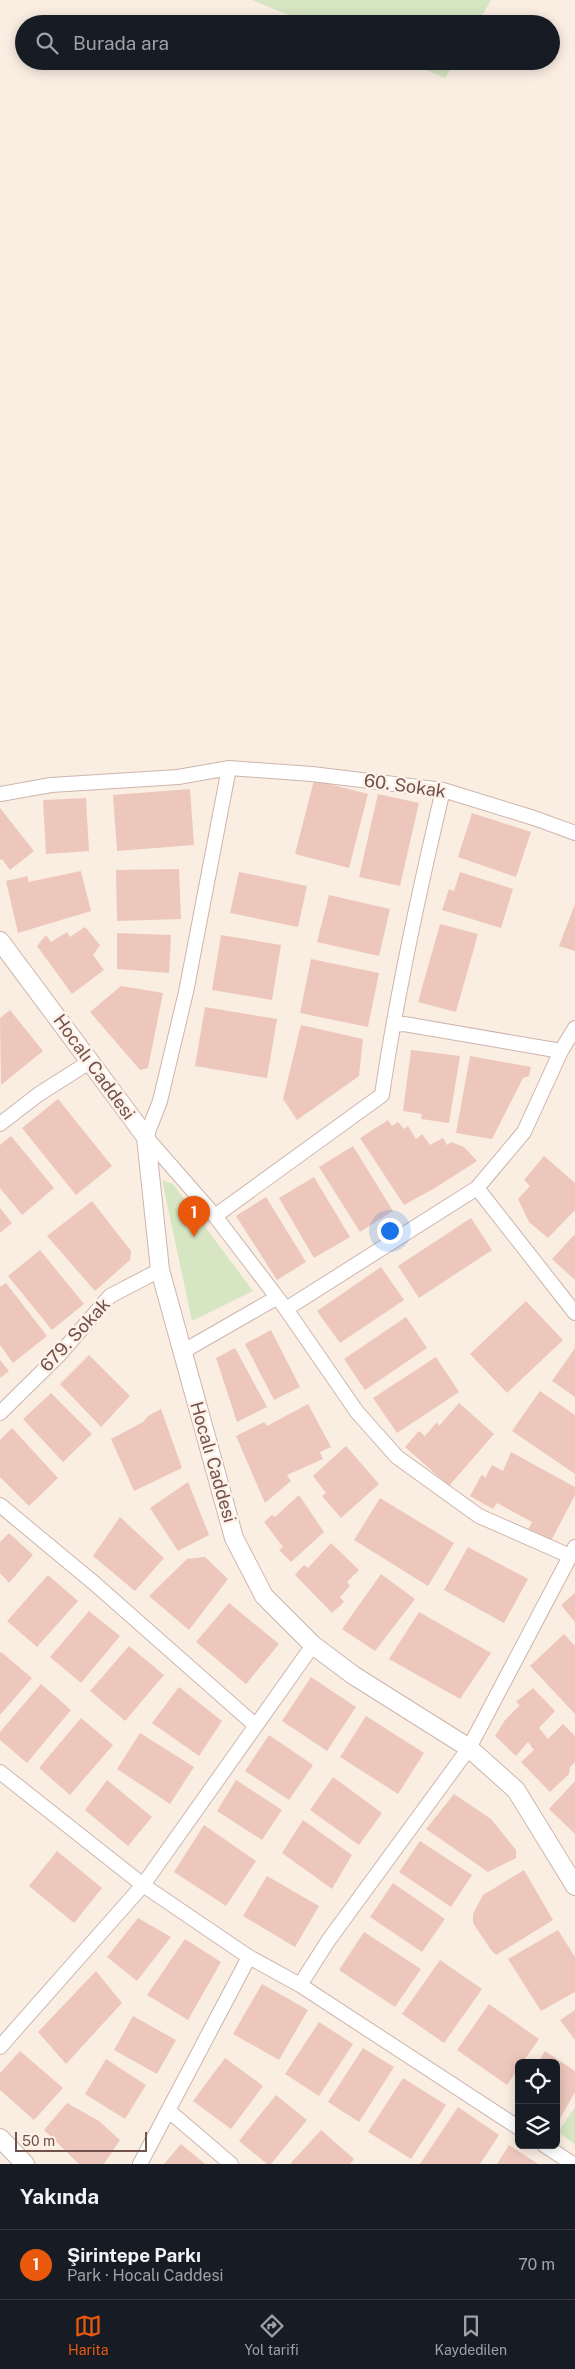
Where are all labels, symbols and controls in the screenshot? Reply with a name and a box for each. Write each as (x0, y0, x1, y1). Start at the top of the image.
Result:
search box (15, 15, 560, 70)
icon: search (33, 29, 61, 57)
text: Burada ara (73, 32, 169, 54)
street label: 60. Sokak (363, 769, 447, 802)
street label: Hocalı Caddesi (49, 1010, 140, 1123)
pin: 1 (178, 1196, 210, 1237)
your location (377, 1218, 403, 1244)
street label: 679. Sokak (35, 1293, 114, 1376)
street label: Hocalı Caddesi (186, 1399, 241, 1525)
map controls (515, 2059, 560, 2149)
button: locate (515, 2059, 560, 2104)
button: layers (515, 2104, 560, 2149)
scale bar (15, 2129, 148, 2152)
text: 50 m (22, 2133, 55, 2149)
text: Yakında (20, 2184, 99, 2209)
text: Şirintepe Parkı (67, 2244, 201, 2266)
text: 1 (33, 2255, 39, 2274)
text: 70 m (518, 2255, 555, 2274)
text: Park · Hocalı Caddesi (67, 2266, 223, 2285)
tab: Harita (68, 2312, 108, 2358)
tab: Yol tarifi (244, 2312, 299, 2358)
tab: Kaydedilen (435, 2312, 507, 2358)

